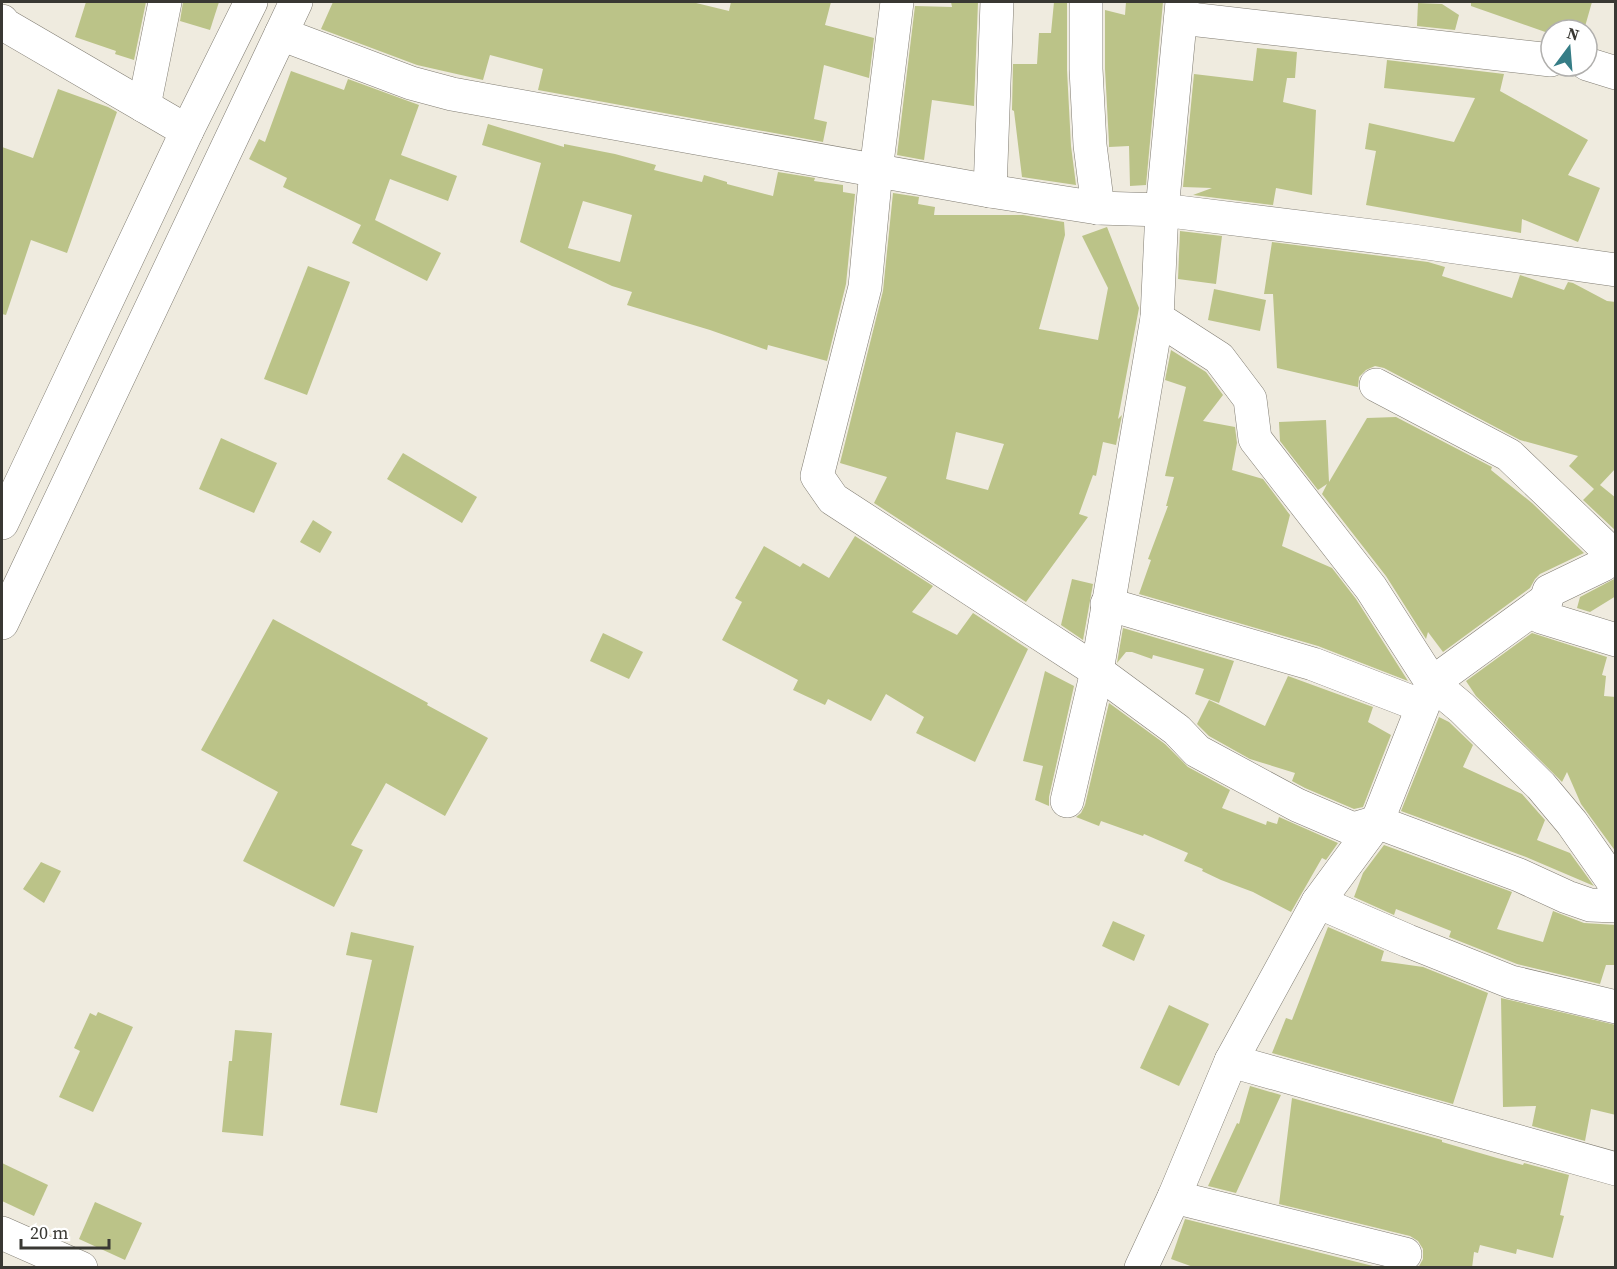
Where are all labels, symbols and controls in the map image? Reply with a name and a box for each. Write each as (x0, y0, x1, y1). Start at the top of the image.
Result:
north arrow (1539, 18, 1599, 78)
text: N (1565, 21, 1582, 46)
scale bar (21, 1212, 110, 1250)
text: 20 m (30, 1220, 68, 1245)

